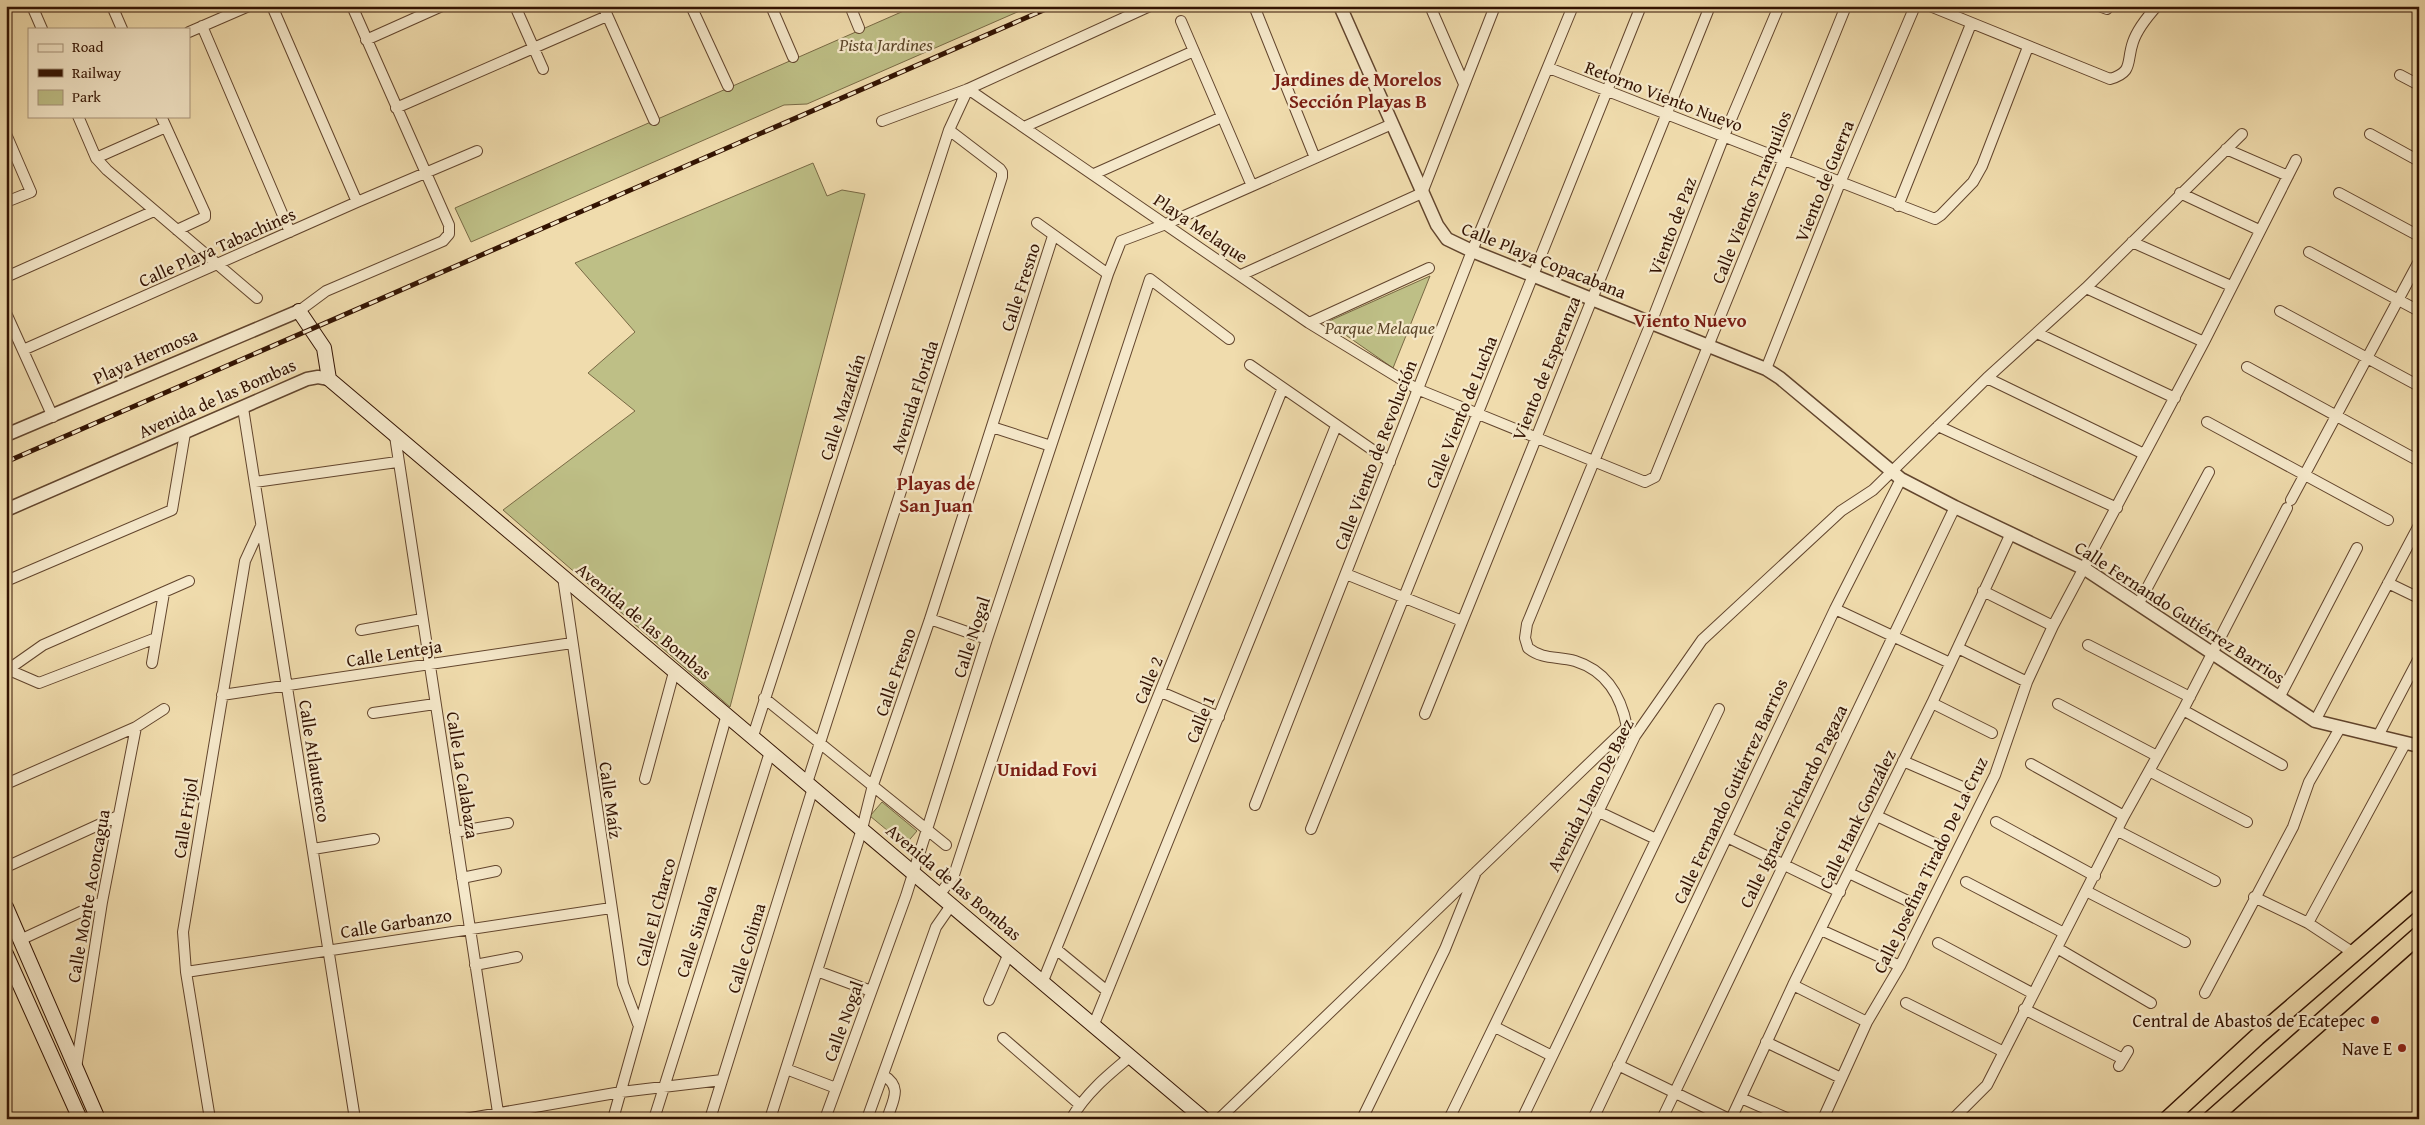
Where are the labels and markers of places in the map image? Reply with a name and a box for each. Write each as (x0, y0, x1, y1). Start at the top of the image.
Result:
place label: Central de Abastos de Ecatepec (2132, 1007, 2365, 1034)
marker: Central de Abastos de Ecatepec (2369, 1014, 2381, 1026)
place label: Nave E (2342, 1035, 2392, 1062)
marker: Nave E (2396, 1042, 2408, 1054)

